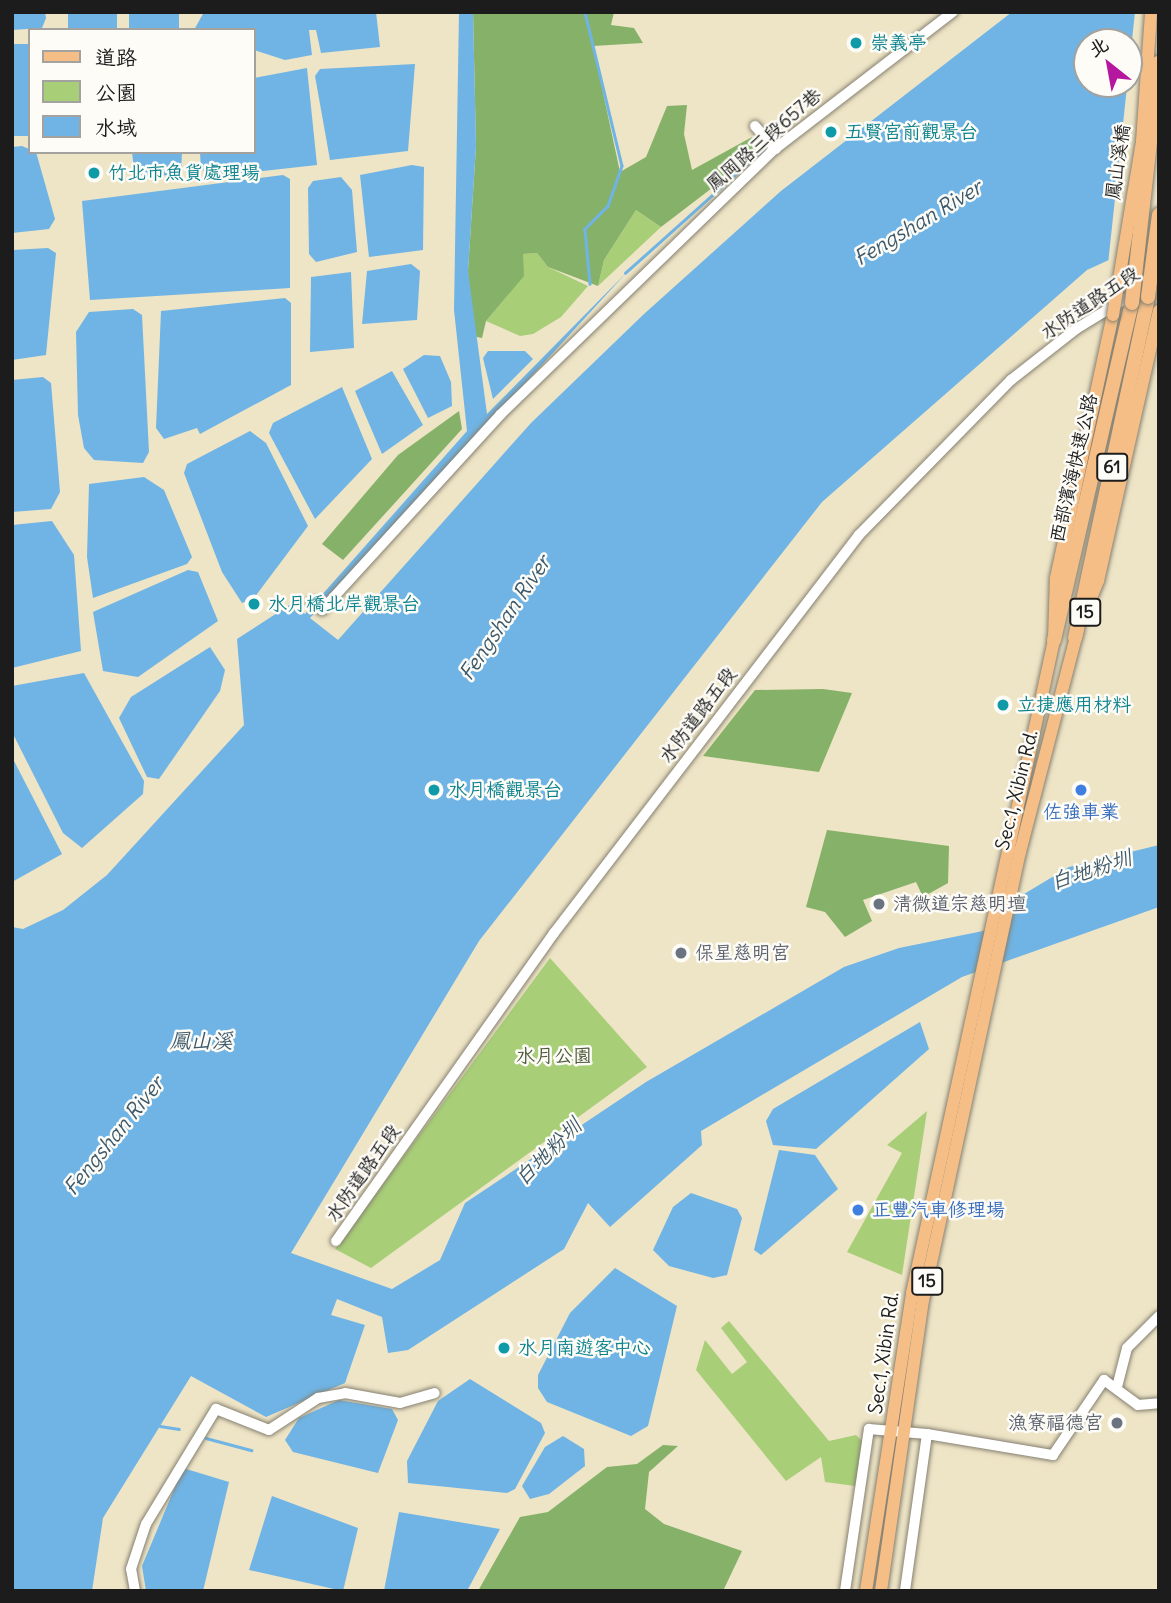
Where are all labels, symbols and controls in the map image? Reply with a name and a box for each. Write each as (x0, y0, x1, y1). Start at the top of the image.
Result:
legend (28, 28, 256, 154)
north arrow (1073, 28, 1143, 98)
place label: 崇義亭 (870, 32, 927, 54)
text: 北 (1084, 32, 1113, 62)
marker: 崇義亭 (848, 35, 864, 51)
text: 道路 (95, 44, 137, 71)
text: 公園 (95, 79, 137, 106)
street label: 鳳岡路三段657巷 (702, 84, 826, 196)
text: 水域 (95, 114, 137, 141)
place label: 五賢宮前觀景台 (845, 121, 978, 143)
street label: 鳳山溪橋 (1101, 123, 1135, 201)
marker: 五賢宮前觀景台 (823, 124, 839, 140)
place label: 竹北市魚貨處理場 (108, 162, 260, 184)
marker: 竹北市魚貨處理場 (86, 165, 102, 181)
water label: Fengshan River (849, 175, 987, 271)
street label: 水防道路五段 (1036, 262, 1144, 344)
street label: 西部濱海快速公路 (1046, 391, 1102, 545)
road number: 61 (1094, 452, 1130, 481)
water label: Fengshan River (454, 551, 556, 685)
place label: 水月橋北岸觀景台 (268, 593, 420, 615)
marker: 水月橋北岸觀景台 (246, 596, 262, 612)
road number: 15 (1069, 598, 1101, 626)
street label: 水防道路五段 (655, 663, 741, 767)
place label: 立捷應用材料 (1017, 694, 1131, 716)
marker: 立捷應用材料 (995, 697, 1011, 713)
street label: Sec.1, Xibin Rd. (991, 727, 1043, 853)
place label: 水月橋觀景台 (448, 779, 562, 801)
marker: 水月橋觀景台 (426, 782, 442, 798)
marker: 佐強車業 (1073, 782, 1089, 798)
place label: 佐強車業 (1043, 801, 1119, 823)
water label: 白地粉圳 (1047, 845, 1135, 895)
place label: 清微道宗慈明壇 (893, 893, 1026, 915)
marker: 清微道宗慈明壇 (871, 896, 887, 912)
place label: 保星慈明宮 (695, 942, 790, 964)
marker: 保星慈明宮 (673, 945, 689, 961)
water label: 鳳山溪 (170, 1028, 232, 1054)
park label: 水月公園 (516, 1045, 592, 1067)
water label: Fengshan River (59, 1072, 169, 1200)
water label: 白地粉圳 (509, 1113, 587, 1191)
street label: 水防道路五段 (321, 1120, 405, 1226)
place label: 正豐汽車修理場 (872, 1199, 1005, 1221)
marker: 正豐汽車修理場 (850, 1202, 866, 1218)
road number: 15 (911, 1266, 943, 1296)
street label: Sec.1, Xibin Rd. (864, 1290, 904, 1416)
place label: 水月南遊客中心 (518, 1337, 651, 1359)
marker: 水月南遊客中心 (496, 1340, 512, 1356)
place label: 漁寮福德宮 (1008, 1412, 1103, 1434)
marker: 漁寮福德宮 (1109, 1415, 1125, 1431)

